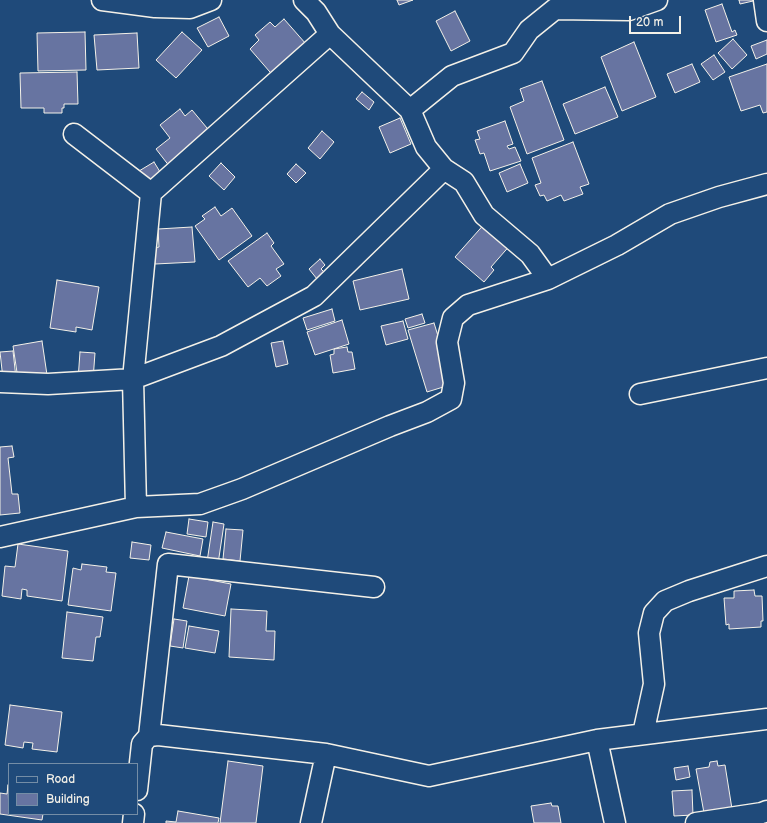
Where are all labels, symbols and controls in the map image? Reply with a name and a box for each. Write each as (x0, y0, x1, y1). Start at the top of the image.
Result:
scale bar (631, 8, 683, 34)
text: 20 m (636, 15, 663, 30)
legend (8, 763, 138, 815)
text: Road (46, 772, 75, 787)
text: Building (46, 792, 90, 807)

